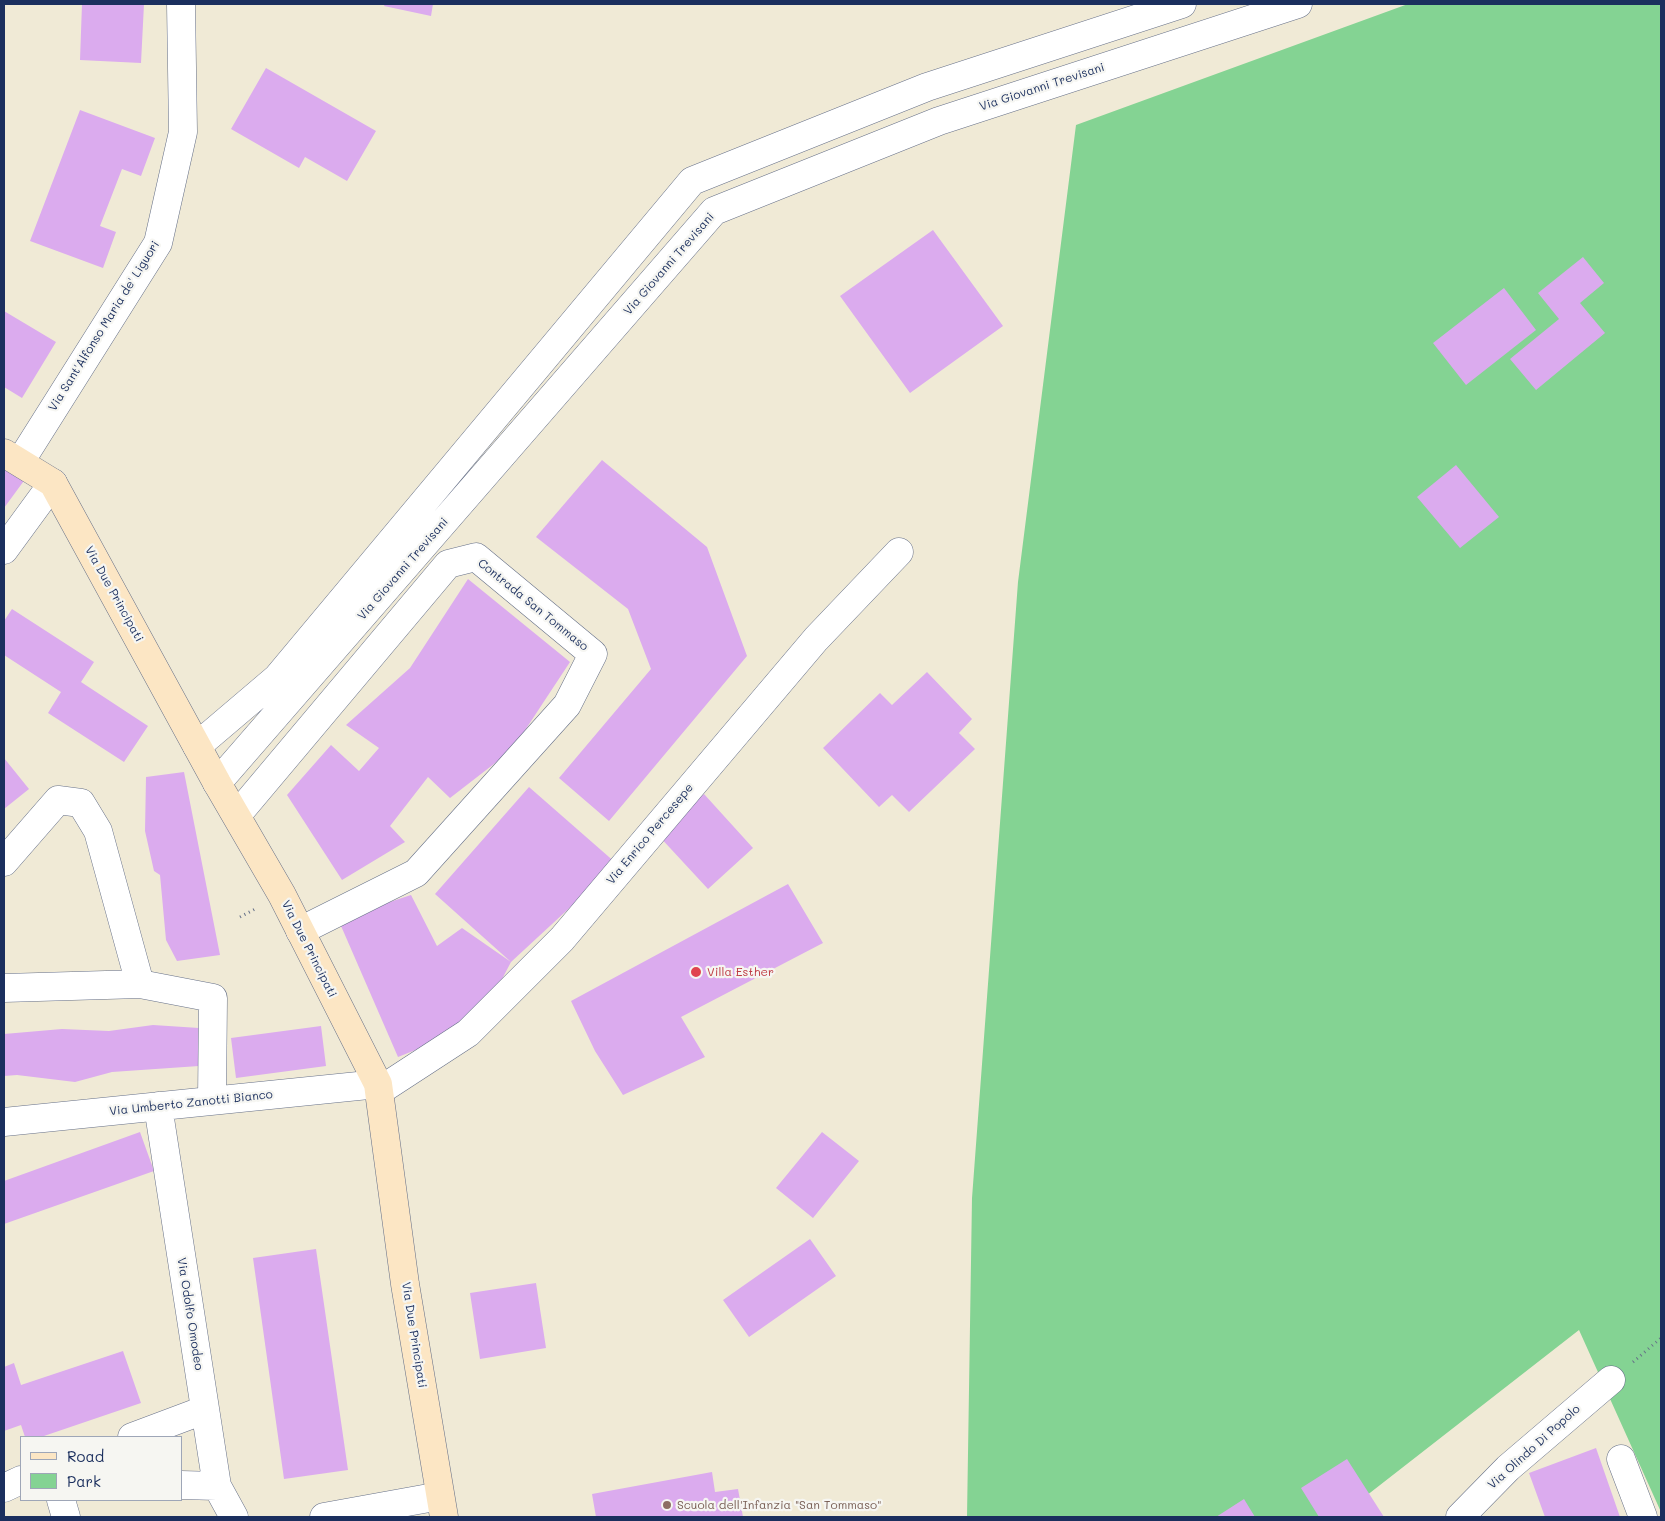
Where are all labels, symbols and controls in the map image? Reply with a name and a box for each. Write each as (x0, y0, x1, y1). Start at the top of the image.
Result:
street label: Via Giovanni Trevisani (978, 60, 1106, 114)
street label: Via Giovanni Trevisani (621, 210, 717, 318)
street label: Via Sant'Alfonso Maria de' Liguori (45, 238, 163, 414)
street label: Via Giovanni Trevisani (355, 515, 451, 623)
street label: Via Due Principati (82, 544, 146, 644)
street label: Contrada San Tommaso (475, 556, 591, 654)
street label: Via Enrico Percesepe (604, 781, 696, 887)
street label: Via Due Principati (278, 898, 340, 1000)
marker: Villa Esther (689, 965, 703, 979)
place label: Villa Esther (707, 965, 774, 979)
street label: Via Umberto Zanotti Bianco (108, 1087, 274, 1119)
street label: Via Odolfo Omodeo (174, 1257, 206, 1371)
street label: Via Due Principati (399, 1281, 429, 1389)
street label: Via Olindo Di Popolo (1485, 1402, 1583, 1492)
legend (20, 1436, 182, 1501)
text: Road (67, 1446, 104, 1466)
text: Park (67, 1471, 101, 1491)
place label: Scuola dell'Infanzia "San Tommaso" (677, 1498, 881, 1512)
marker: Scuola dell'Infanzia "San Tommaso" (661, 1499, 673, 1511)

